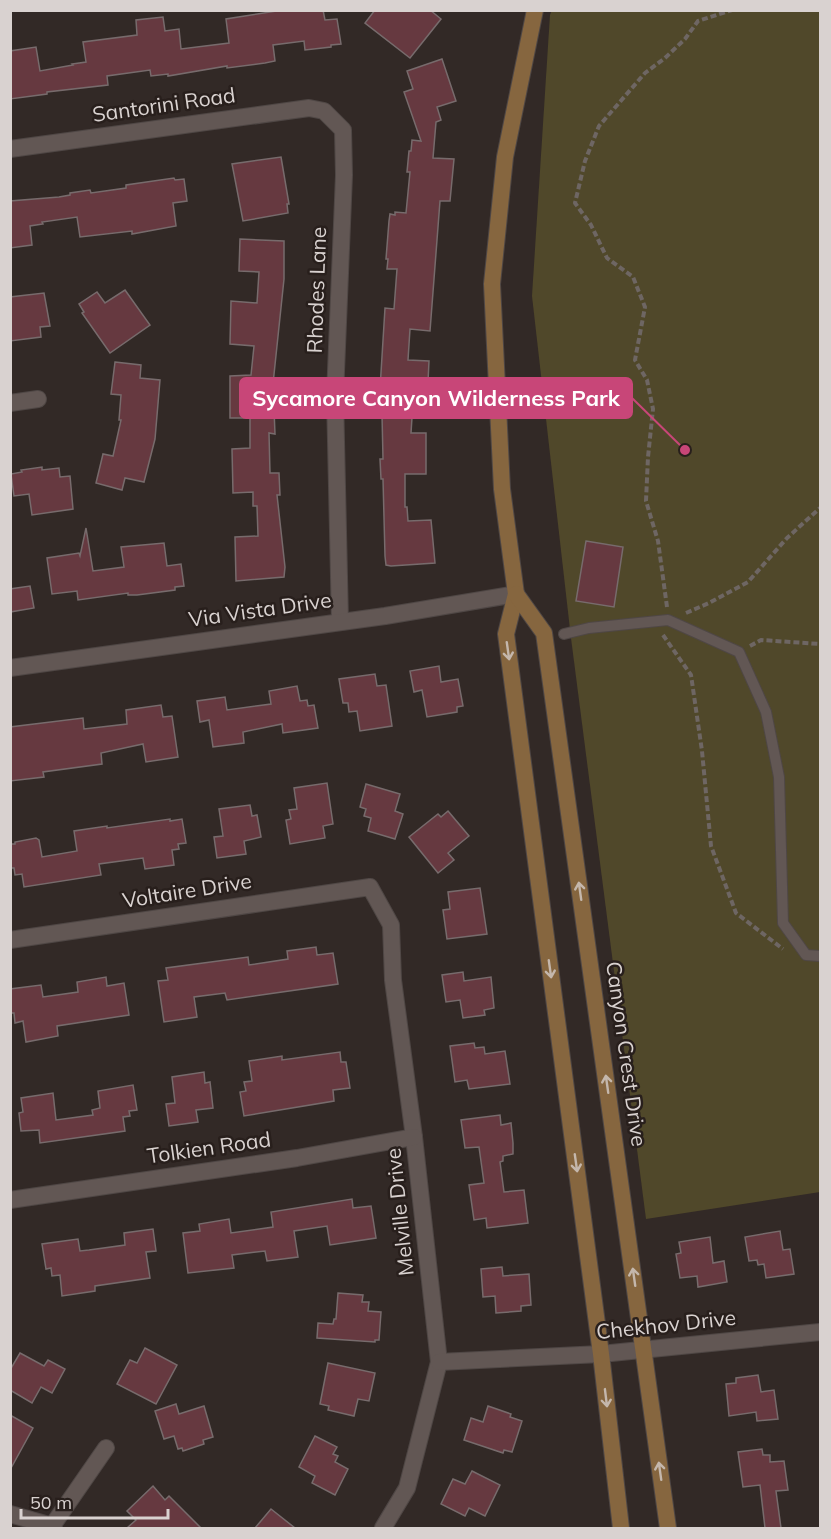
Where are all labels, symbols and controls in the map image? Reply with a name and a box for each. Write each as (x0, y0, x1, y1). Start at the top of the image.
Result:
street label: Santorini Road (91, 81, 237, 127)
street label: Rhodes Lane (301, 226, 331, 354)
callout: Sycamore Canyon Wilderness Park (240, 378, 632, 418)
text: Sycamore Canyon Wilderness Park (252, 384, 621, 412)
street label: Via Vista Drive (187, 586, 333, 632)
one-way arrow (503, 641, 514, 661)
street label: Voltaire Drive (120, 867, 253, 913)
one-way arrow (575, 882, 586, 901)
one-way arrow (545, 959, 556, 979)
street label: Canyon Crest Drive (601, 960, 653, 1148)
one-way arrow (602, 1075, 613, 1095)
street label: Tolkien Road (145, 1125, 272, 1169)
street label: Melville Drive (379, 1147, 419, 1277)
one-way arrow (571, 1152, 582, 1172)
one-way arrow (629, 1268, 640, 1288)
street label: Chekhov Drive (595, 1304, 737, 1344)
one-way arrow (601, 1387, 612, 1407)
one-way arrow (655, 1461, 666, 1481)
scale bar (21, 1482, 168, 1520)
text: 50 m (30, 1491, 72, 1514)

